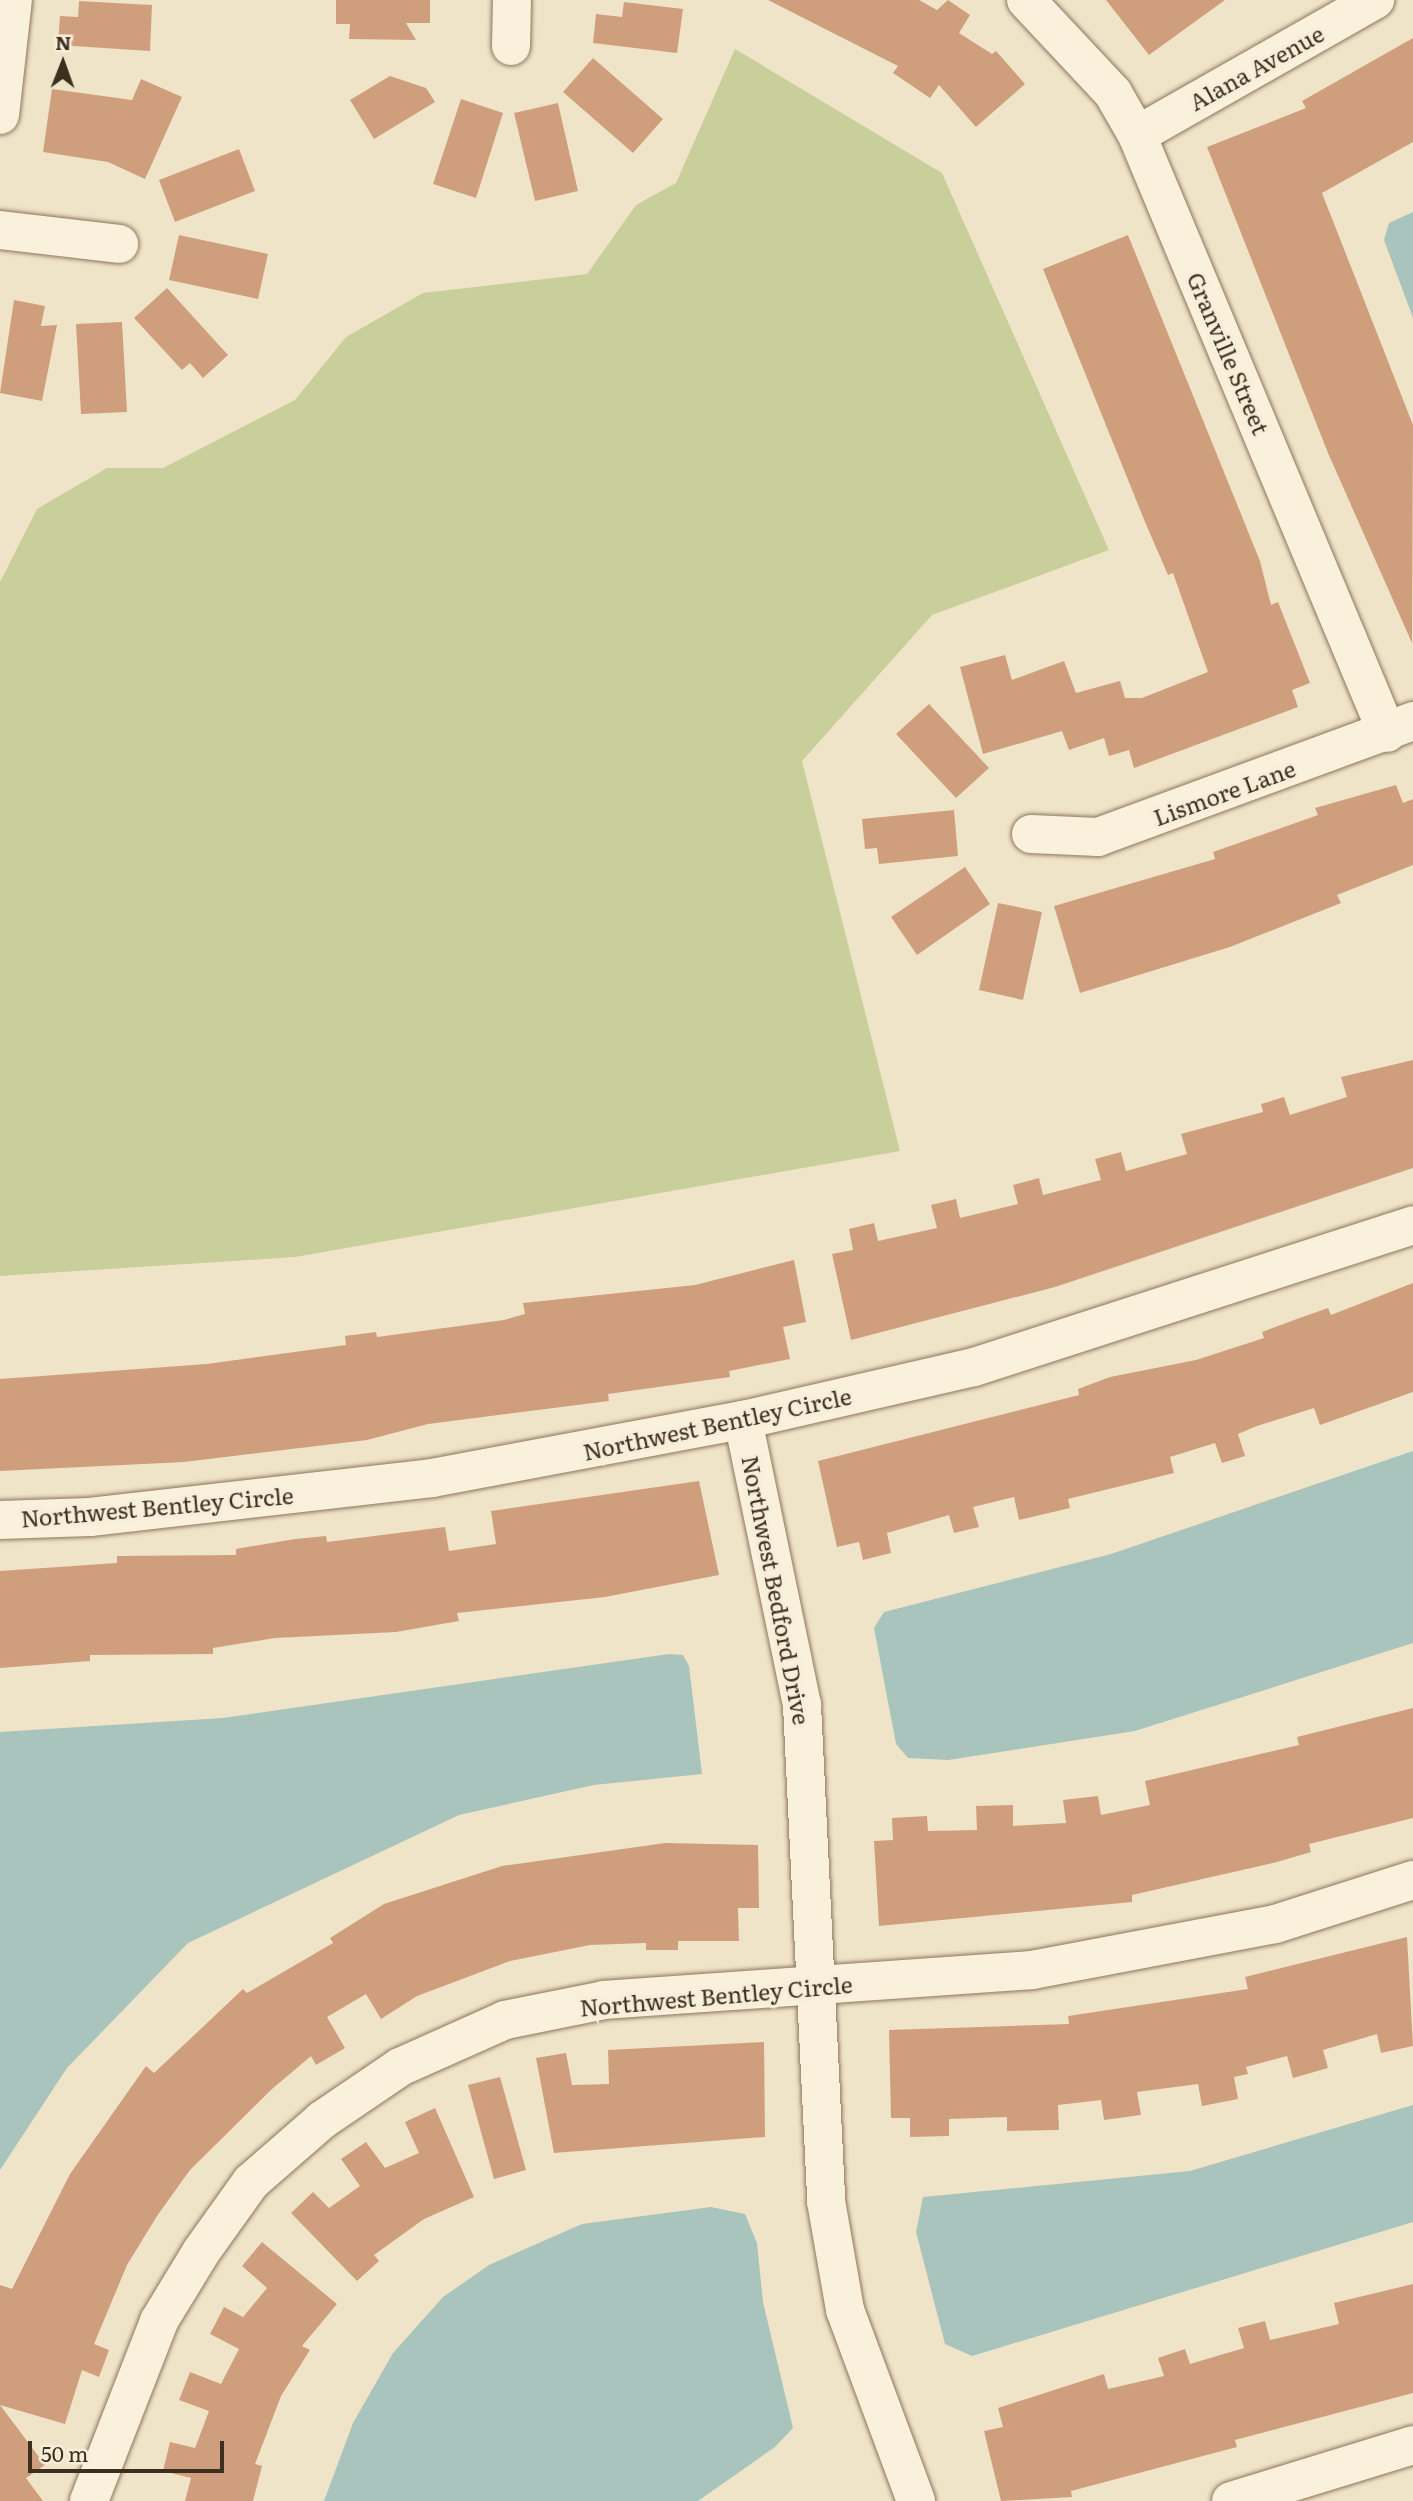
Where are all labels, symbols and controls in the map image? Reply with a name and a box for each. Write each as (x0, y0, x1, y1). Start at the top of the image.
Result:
street label: Alana Avenue (1184, 19, 1328, 115)
north arrow (28, 28, 98, 98)
text: N (55, 28, 72, 56)
street label: Granville Street (1182, 268, 1276, 438)
street label: Lismore Lane (1149, 754, 1299, 830)
street label: Northwest Bentley Circle (580, 1381, 854, 1465)
street label: Northwest Bedford Drive (737, 1453, 817, 1727)
street label: Northwest Bentley Circle (19, 1480, 295, 1532)
street label: Northwest Bentley Circle (578, 1969, 854, 2021)
scale bar (32, 2428, 228, 2472)
text: 50 m (41, 2437, 88, 2468)

